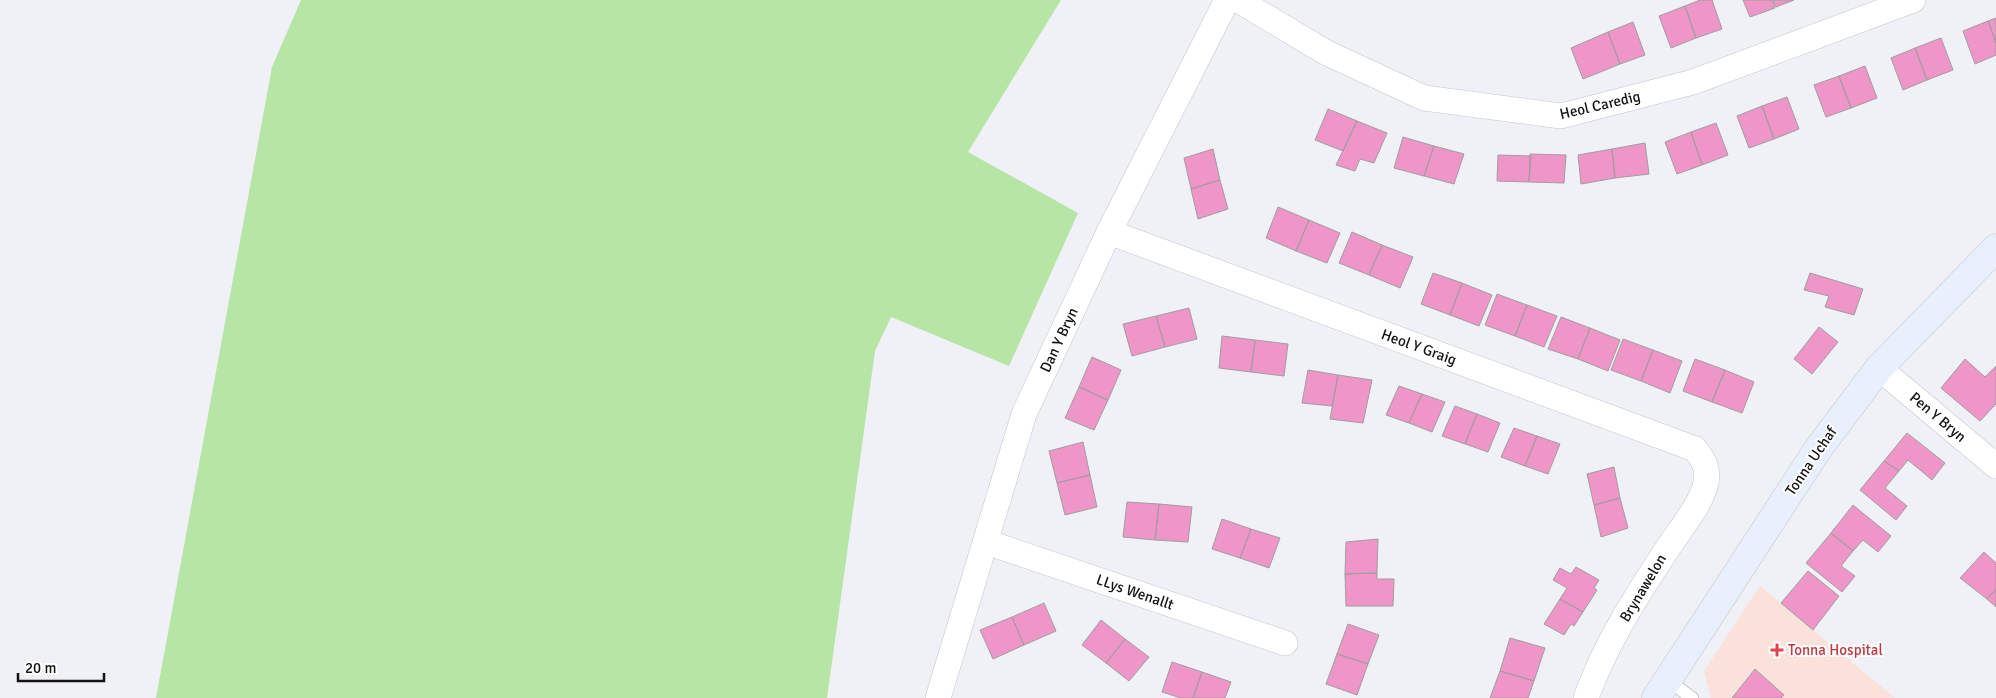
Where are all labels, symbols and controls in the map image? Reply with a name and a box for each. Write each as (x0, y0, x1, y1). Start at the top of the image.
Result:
street label: Heol Caredig (1558, 87, 1642, 123)
street label: Dan Y Bryn (1036, 305, 1082, 375)
street label: Heol Y Graig (1379, 325, 1459, 369)
street label: Pen Y Bryn (1906, 388, 1970, 446)
street label: Tonna Uchaf (1781, 422, 1841, 499)
street label: Brynawelon (1616, 551, 1670, 625)
street label: LLys Wenallt (1094, 570, 1176, 614)
place label: Tonna Hospital (1788, 641, 1883, 659)
marker: Tonna Hospital (1770, 643, 1784, 657)
scale bar (18, 650, 104, 682)
text: 20 m (25, 659, 56, 677)

